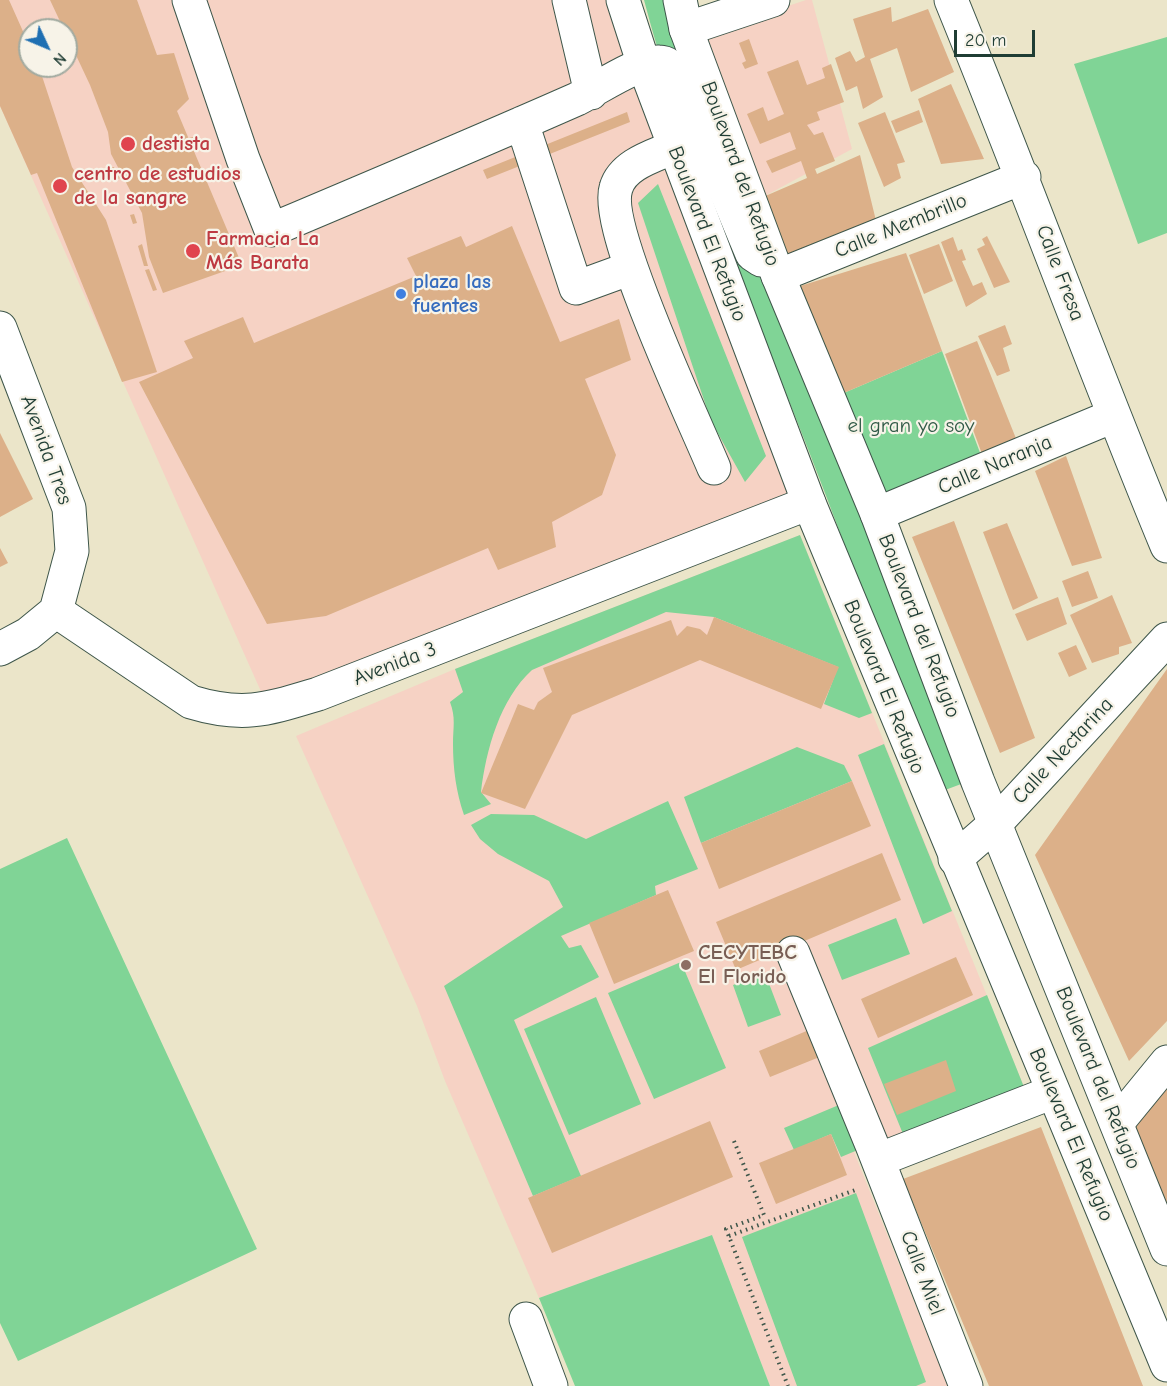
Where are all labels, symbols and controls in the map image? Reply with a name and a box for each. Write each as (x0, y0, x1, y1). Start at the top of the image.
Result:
north arrow (18, 18, 78, 78)
scale bar (957, 18, 1038, 56)
text: 20 m (965, 30, 1006, 51)
text: N (49, 49, 70, 69)
street label: Boulevard del Refugio (695, 78, 785, 270)
place label: destista (142, 131, 210, 157)
marker: destista (119, 135, 137, 153)
street label: Boulevard El Refugio (662, 143, 752, 325)
place label: centro de estudios de la sangre (74, 161, 241, 211)
marker: centro de estudios de la sangre (51, 177, 69, 195)
street label: Calle Membrillo (831, 188, 971, 264)
street label: Calle Fresa (1030, 222, 1090, 324)
place label: Farmacia La Más Barata (206, 226, 319, 276)
marker: Farmacia La Más Barata (184, 242, 202, 260)
place label: plaza las fuentes (413, 269, 491, 319)
marker: plaza las fuentes (394, 287, 408, 301)
street label: Avenida Tres (15, 392, 77, 508)
park label: el gran yo soy (848, 413, 974, 439)
street label: Calle Naranja (934, 430, 1056, 500)
street label: Boulevard del Refugio (872, 531, 966, 721)
street label: Boulevard El Refugio (838, 596, 930, 778)
street label: Avenida 3 (350, 637, 440, 691)
street label: Calle Nectarina (1007, 692, 1119, 810)
place label: CECYTEBC El Florido (698, 940, 797, 990)
marker: CECYTEBC El Florido (679, 958, 693, 972)
street label: Boulevard del Refugio (1050, 983, 1146, 1173)
street label: Boulevard El Refugio (1023, 1045, 1119, 1225)
street label: Calle Miel (894, 1227, 950, 1319)

